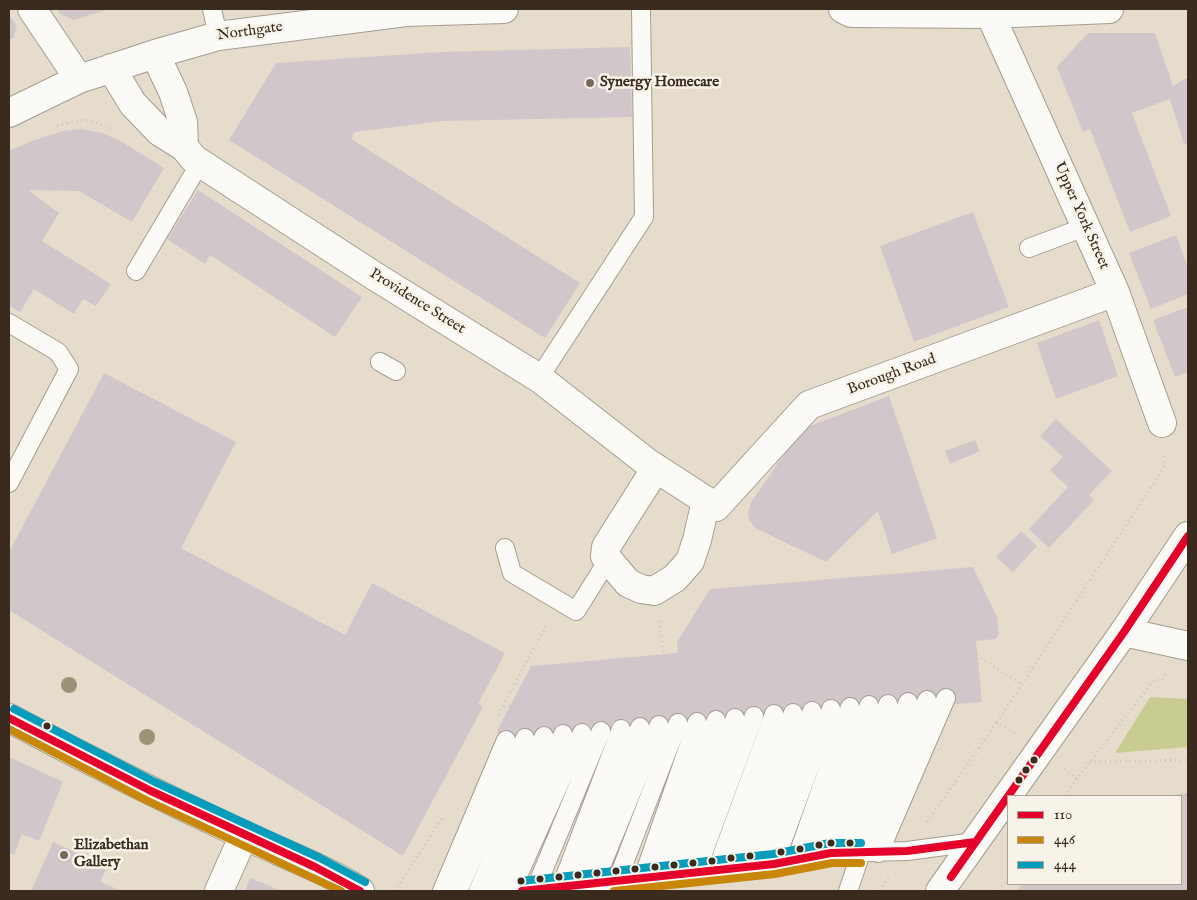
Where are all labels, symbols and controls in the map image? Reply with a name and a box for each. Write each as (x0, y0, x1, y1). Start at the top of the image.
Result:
street label: Northgate (216, 19, 284, 45)
place label: Synergy Homecare (600, 74, 719, 92)
marker: Synergy Homecare (584, 77, 596, 89)
street label: Upper York Street (1049, 160, 1113, 272)
street label: Providence Street (366, 265, 468, 339)
street label: Borough Road (845, 351, 939, 399)
unlabelled marker (42, 721, 52, 731)
unlabelled marker (1029, 755, 1039, 765)
unlabelled marker (1021, 765, 1031, 775)
unlabelled marker (1014, 775, 1024, 785)
legend (1007, 795, 1182, 885)
text: 110 (1054, 805, 1072, 824)
text: 446 (1054, 830, 1075, 849)
place label: Elizabethan Gallery (74, 837, 148, 872)
unlabelled marker (826, 838, 836, 848)
unlabelled marker (845, 838, 855, 848)
unlabelled marker (814, 840, 824, 850)
unlabelled marker (795, 844, 805, 854)
unlabelled marker (776, 847, 786, 857)
marker: Elizabethan Gallery (58, 849, 70, 861)
unlabelled marker (745, 851, 755, 861)
unlabelled marker (726, 853, 736, 863)
text: 444 (1054, 855, 1076, 874)
unlabelled marker (707, 856, 717, 866)
unlabelled marker (688, 858, 698, 868)
unlabelled marker (669, 860, 679, 870)
unlabelled marker (650, 862, 660, 872)
unlabelled marker (630, 864, 640, 874)
unlabelled marker (611, 866, 621, 876)
unlabelled marker (592, 868, 602, 878)
unlabelled marker (573, 870, 583, 880)
unlabelled marker (554, 872, 564, 882)
unlabelled marker (535, 874, 545, 884)
unlabelled marker (516, 876, 526, 886)

